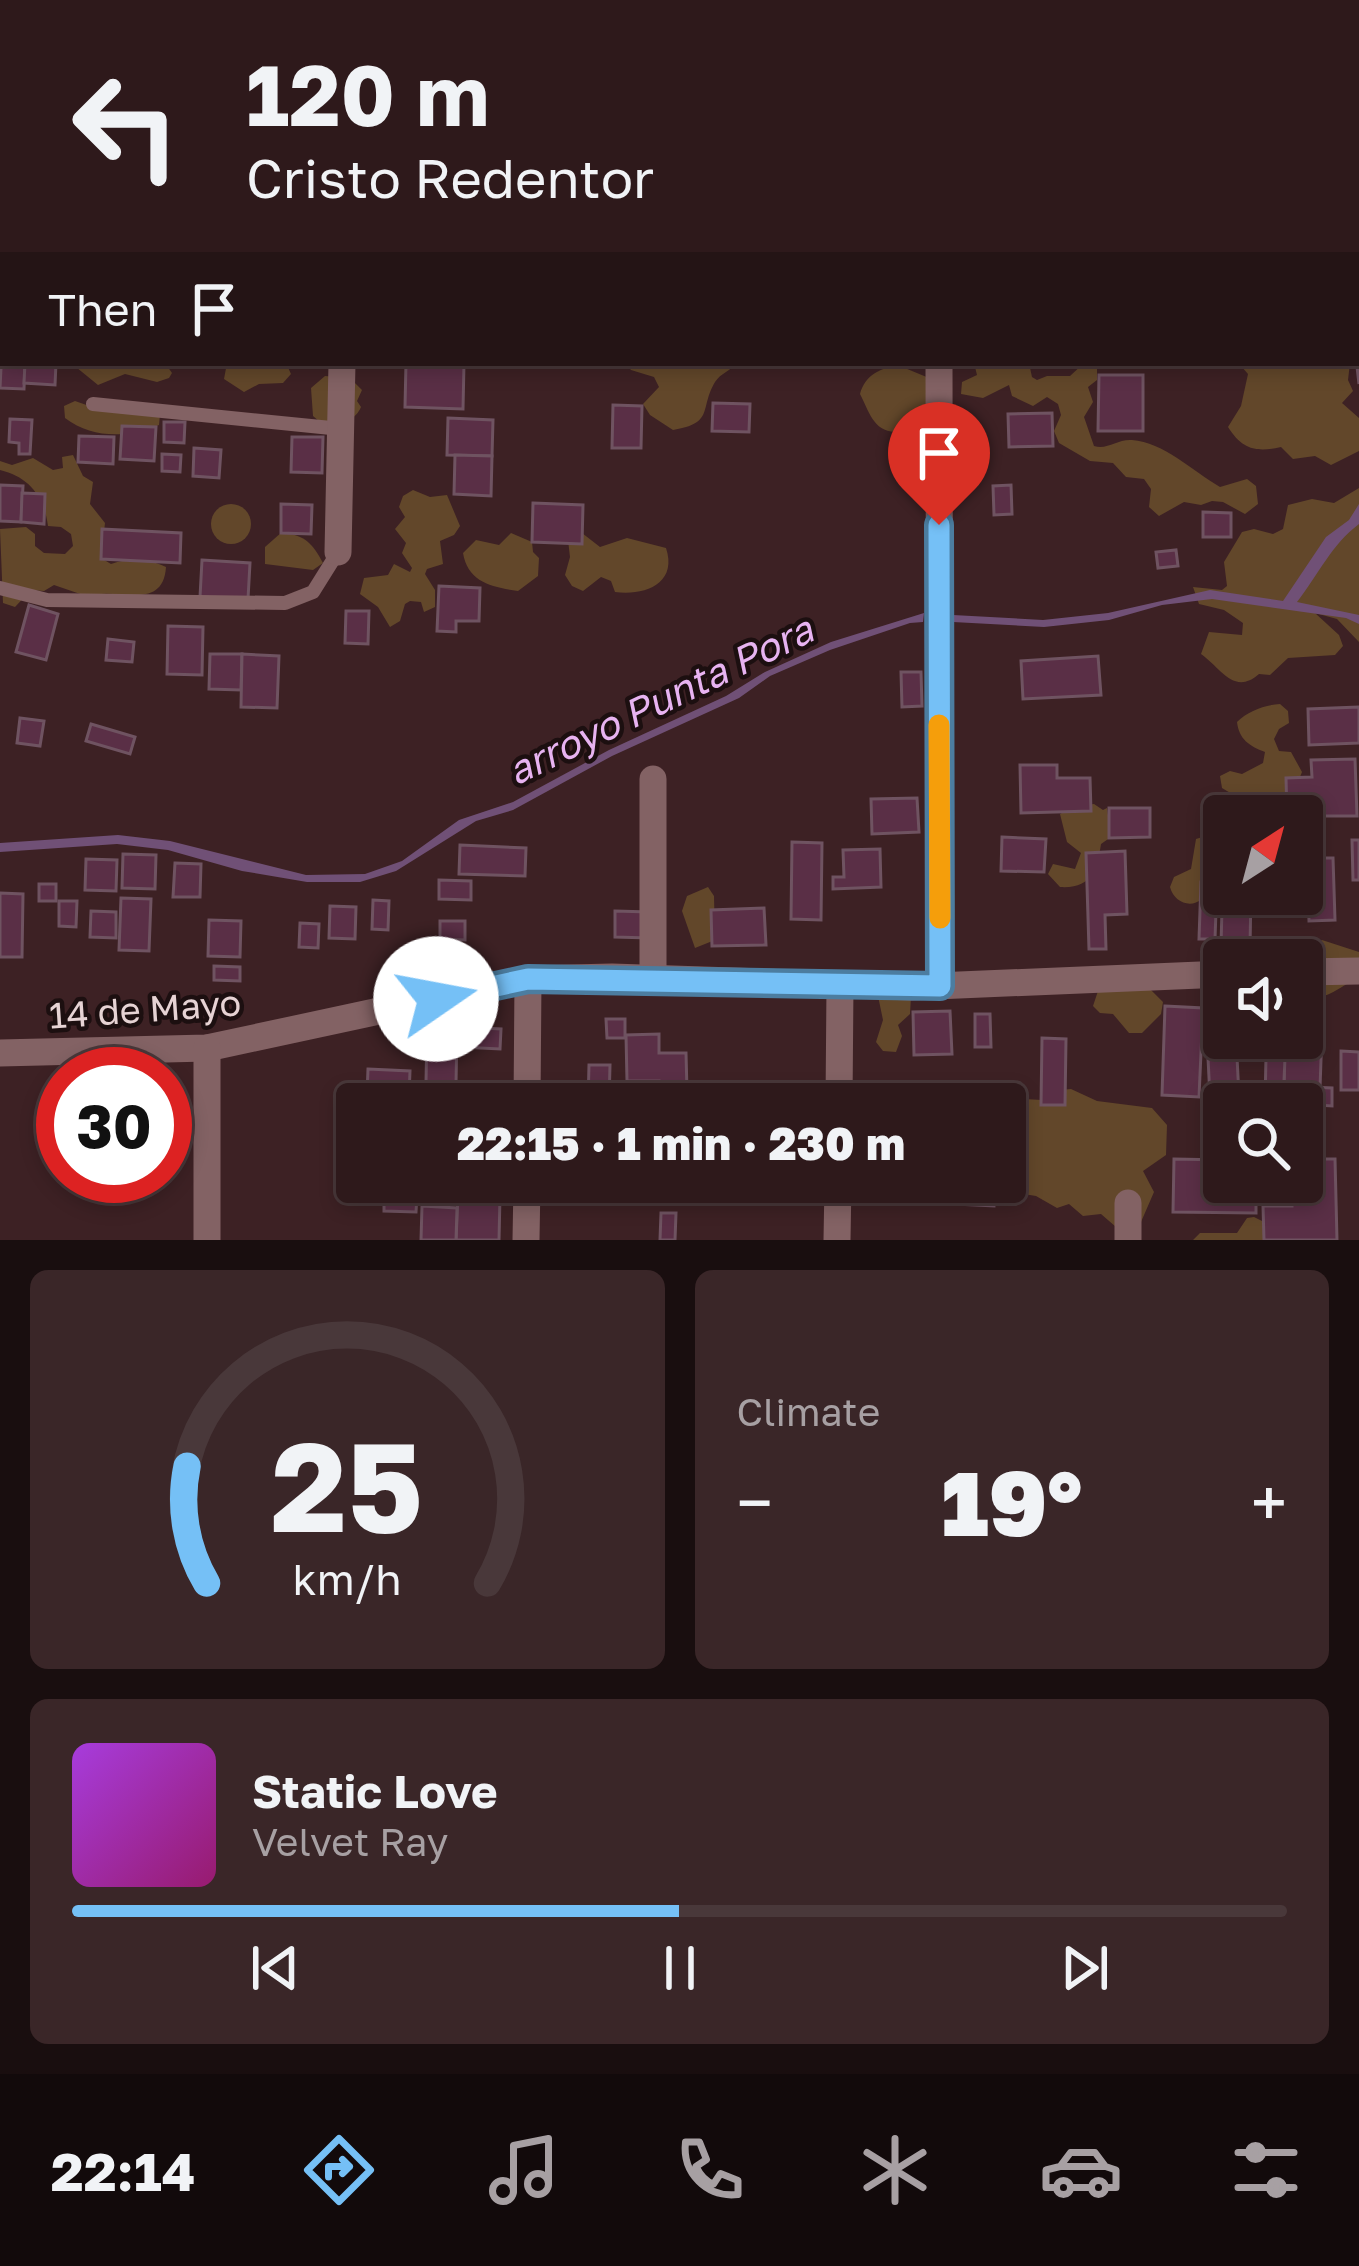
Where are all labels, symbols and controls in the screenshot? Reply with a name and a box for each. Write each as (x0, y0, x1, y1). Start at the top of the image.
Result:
text: 120 m (246, 44, 490, 144)
icon: left (48, 48, 204, 204)
text: Cristo Redentor (246, 145, 654, 210)
icon: arrive (181, 276, 247, 342)
text: Then (48, 282, 157, 336)
pin (888, 402, 990, 525)
icon: arrive (906, 420, 972, 486)
water label: arroyo Punta Pora (499, 604, 822, 794)
north arrow (1203, 795, 1323, 915)
map controls (1203, 795, 1323, 1203)
position arrow (373, 936, 499, 1062)
button: sound (1203, 939, 1323, 1059)
street label: 14 de Mayo (48, 980, 242, 1037)
speed limit sign: 30 (36, 1047, 192, 1203)
button: search (1203, 1083, 1323, 1203)
text: 22:15 · 1 min · 230 m (457, 1116, 905, 1170)
text: Climate (737, 1388, 880, 1435)
text: 25 (271, 1410, 423, 1559)
text: 19° (941, 1448, 1082, 1556)
text: − (737, 1462, 773, 1542)
text: + (1251, 1462, 1287, 1542)
text: km/h (293, 1552, 402, 1603)
text: Static Love (252, 1764, 498, 1818)
text: Velvet Ray (252, 1818, 448, 1865)
icon: previous (242, 1935, 308, 2001)
icon: pause (647, 1935, 713, 2001)
icon: next (1052, 1935, 1118, 2001)
icon: directions (297, 2128, 381, 2212)
icon: music (482, 2128, 566, 2212)
icon: phone (668, 2128, 752, 2212)
icon: climate (853, 2128, 937, 2212)
icon: car (1039, 2128, 1123, 2212)
icon: filters (1224, 2128, 1308, 2212)
text: 22:14 (51, 2138, 195, 2203)

